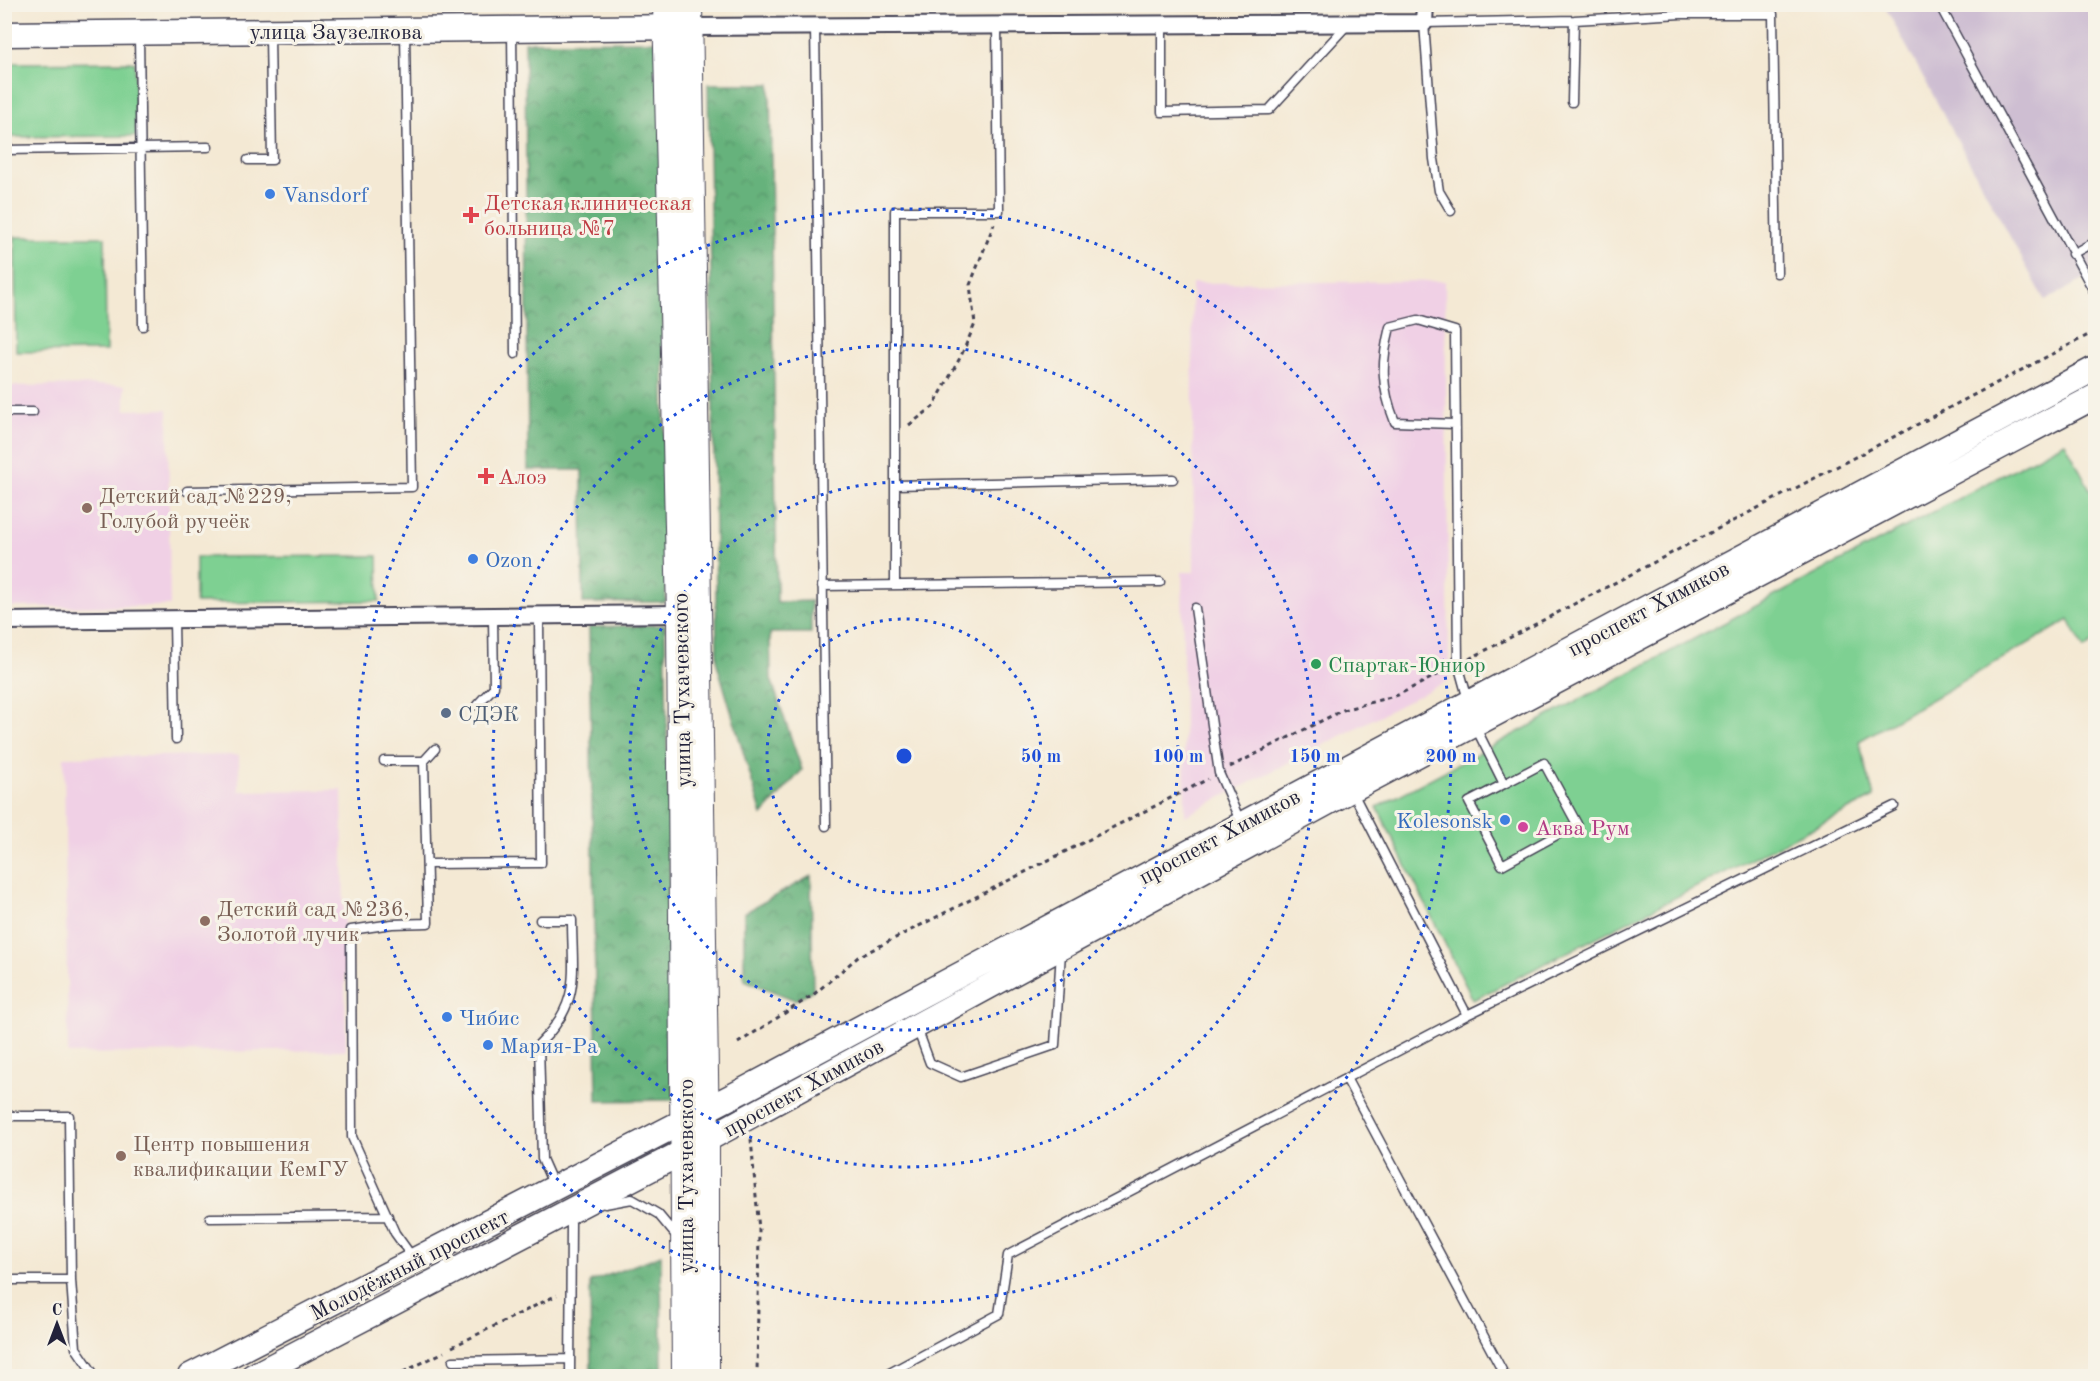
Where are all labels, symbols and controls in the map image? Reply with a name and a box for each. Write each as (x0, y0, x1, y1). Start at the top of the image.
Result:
street label: улица Заузелкова (250, 22, 423, 44)
place label: Vansdorf (282, 185, 369, 207)
marker: Vansdorf (263, 187, 277, 201)
place label: Детская клиническая больница №7 (484, 193, 692, 240)
marker: Детская клиническая больница №7 (462, 206, 480, 224)
place label: Алоэ (498, 467, 547, 489)
marker: Алоэ (479, 469, 493, 483)
place label: Детский сад №229, Голубой ручеёк (99, 486, 292, 533)
marker: Детский сад №229, Голубой ручеёк (80, 501, 94, 515)
place label: Ozon (485, 550, 533, 572)
marker: Ozon (466, 552, 480, 566)
street label: проспект Химиков (1565, 558, 1733, 662)
street label: улица Тухачевского (670, 592, 696, 787)
place label: Спартак-Юниор (1328, 655, 1486, 677)
marker: Спартак-Юниор (1309, 657, 1323, 671)
place label: СДЭК (458, 704, 519, 726)
marker: СДЭК (439, 706, 453, 720)
centre of rings (894, 746, 914, 766)
text: 50 m (1021, 748, 1061, 766)
text: 100 m (1153, 748, 1203, 766)
text: 150 m (1290, 748, 1340, 766)
text: 200 m (1426, 748, 1476, 766)
street label: проспект Химиков (1136, 786, 1304, 890)
place label: Kolesonsk (1396, 811, 1493, 833)
marker: Kolesonsk (1498, 813, 1512, 827)
place label: Аква Рум (1535, 818, 1630, 840)
marker: Аква Рум (1516, 820, 1530, 834)
place label: Детский сад №236, Золотой лучик (217, 899, 410, 946)
marker: Детский сад №236, Золотой лучик (198, 914, 212, 928)
place label: Чибис (459, 1008, 519, 1030)
marker: Чибис (440, 1010, 454, 1024)
place label: Мария-Ра (500, 1036, 598, 1058)
street label: проспект Химиков (720, 1036, 888, 1142)
marker: Мария-Ра (481, 1038, 495, 1052)
street label: улица Тухачевского (676, 1079, 698, 1273)
place label: Центр повышения квалификации КемГУ (133, 1134, 349, 1181)
marker: Центр повышения квалификации КемГУ (114, 1149, 128, 1163)
street label: Молодёжный проспект (307, 1206, 513, 1325)
north arrow (27, 1294, 87, 1354)
text: С (52, 1303, 62, 1319)

